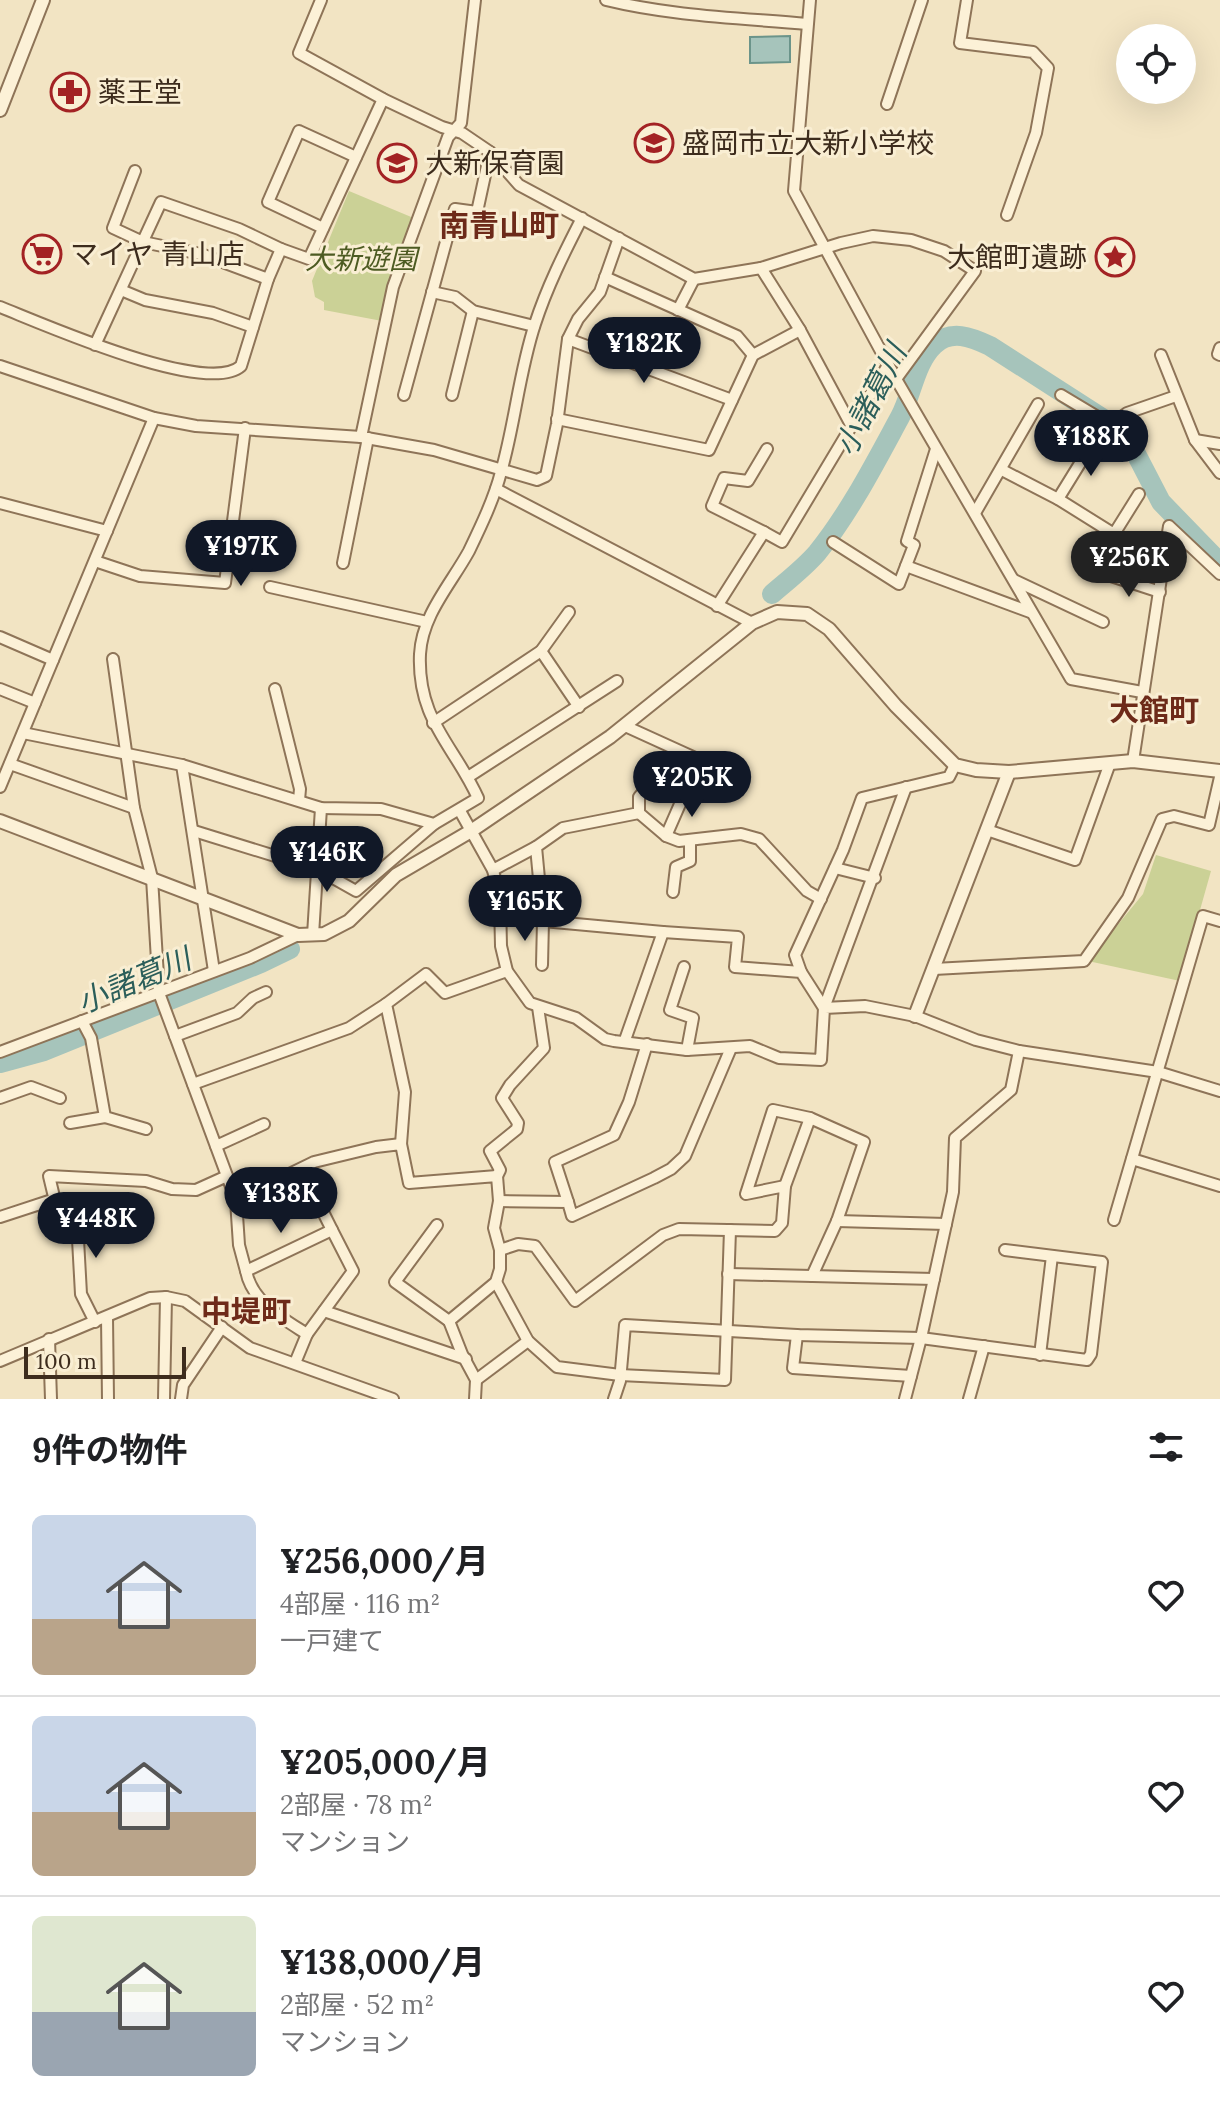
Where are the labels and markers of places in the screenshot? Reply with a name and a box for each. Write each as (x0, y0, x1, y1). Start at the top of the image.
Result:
pharmacy icon: 薬王堂 (49, 71, 91, 113)
place label: 薬王堂 (98, 74, 182, 110)
school or university icon: 盛岡市立大新小学校 (633, 122, 675, 164)
place label: 盛岡市立大新小学校 (682, 125, 934, 161)
school or university icon: 大新保育園 (376, 142, 418, 184)
place label: 大新保育園 (425, 145, 565, 181)
supermarket icon: マイヤ 青山店 (21, 233, 63, 275)
place label: マイヤ 青山店 (70, 236, 245, 272)
place icon: 大館町遺跡 (1094, 236, 1136, 278)
place label: 大館町遺跡 (947, 239, 1087, 275)
pin: ¥182K (588, 317, 700, 385)
pin: ¥188K (1035, 410, 1147, 478)
pin: ¥197K (185, 520, 297, 588)
pin: ¥256K (1073, 531, 1185, 599)
pin: ¥205K (636, 751, 748, 819)
pin: ¥146K (271, 826, 383, 894)
pin: ¥165K (469, 875, 581, 943)
pin: ¥138K (225, 1167, 337, 1235)
pin: ¥448K (40, 1192, 152, 1260)

